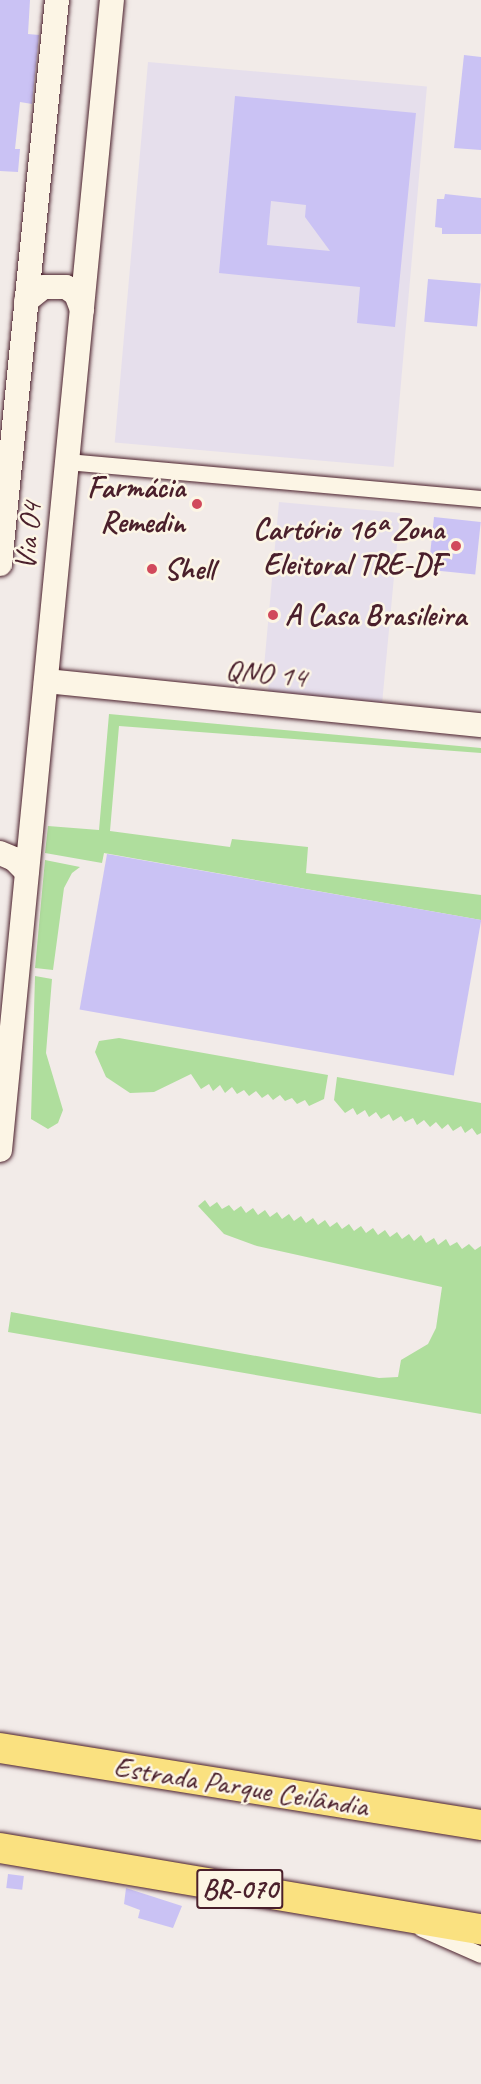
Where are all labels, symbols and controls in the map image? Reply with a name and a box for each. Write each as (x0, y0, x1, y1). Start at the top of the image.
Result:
place label: Farmácia Remedin (87, 469, 185, 540)
marker: Farmácia Remedin (190, 497, 204, 511)
street label: Via O4 (7, 500, 49, 572)
place label: Cartório 16ª Zona Eleitoral TRE-DF (253, 511, 444, 582)
marker: Cartório 16ª Zona Eleitoral TRE-DF (449, 539, 463, 553)
place label: Shell (164, 551, 214, 587)
marker: Shell (145, 562, 159, 576)
place label: A Casa Brasileira (285, 597, 466, 633)
marker: A Casa Brasileira (266, 608, 280, 622)
street label: QNO 14 (224, 651, 308, 695)
street label: Estrada Parque Ceilândia (111, 1748, 371, 1824)
road number: BR-070 (195, 1864, 285, 1914)

